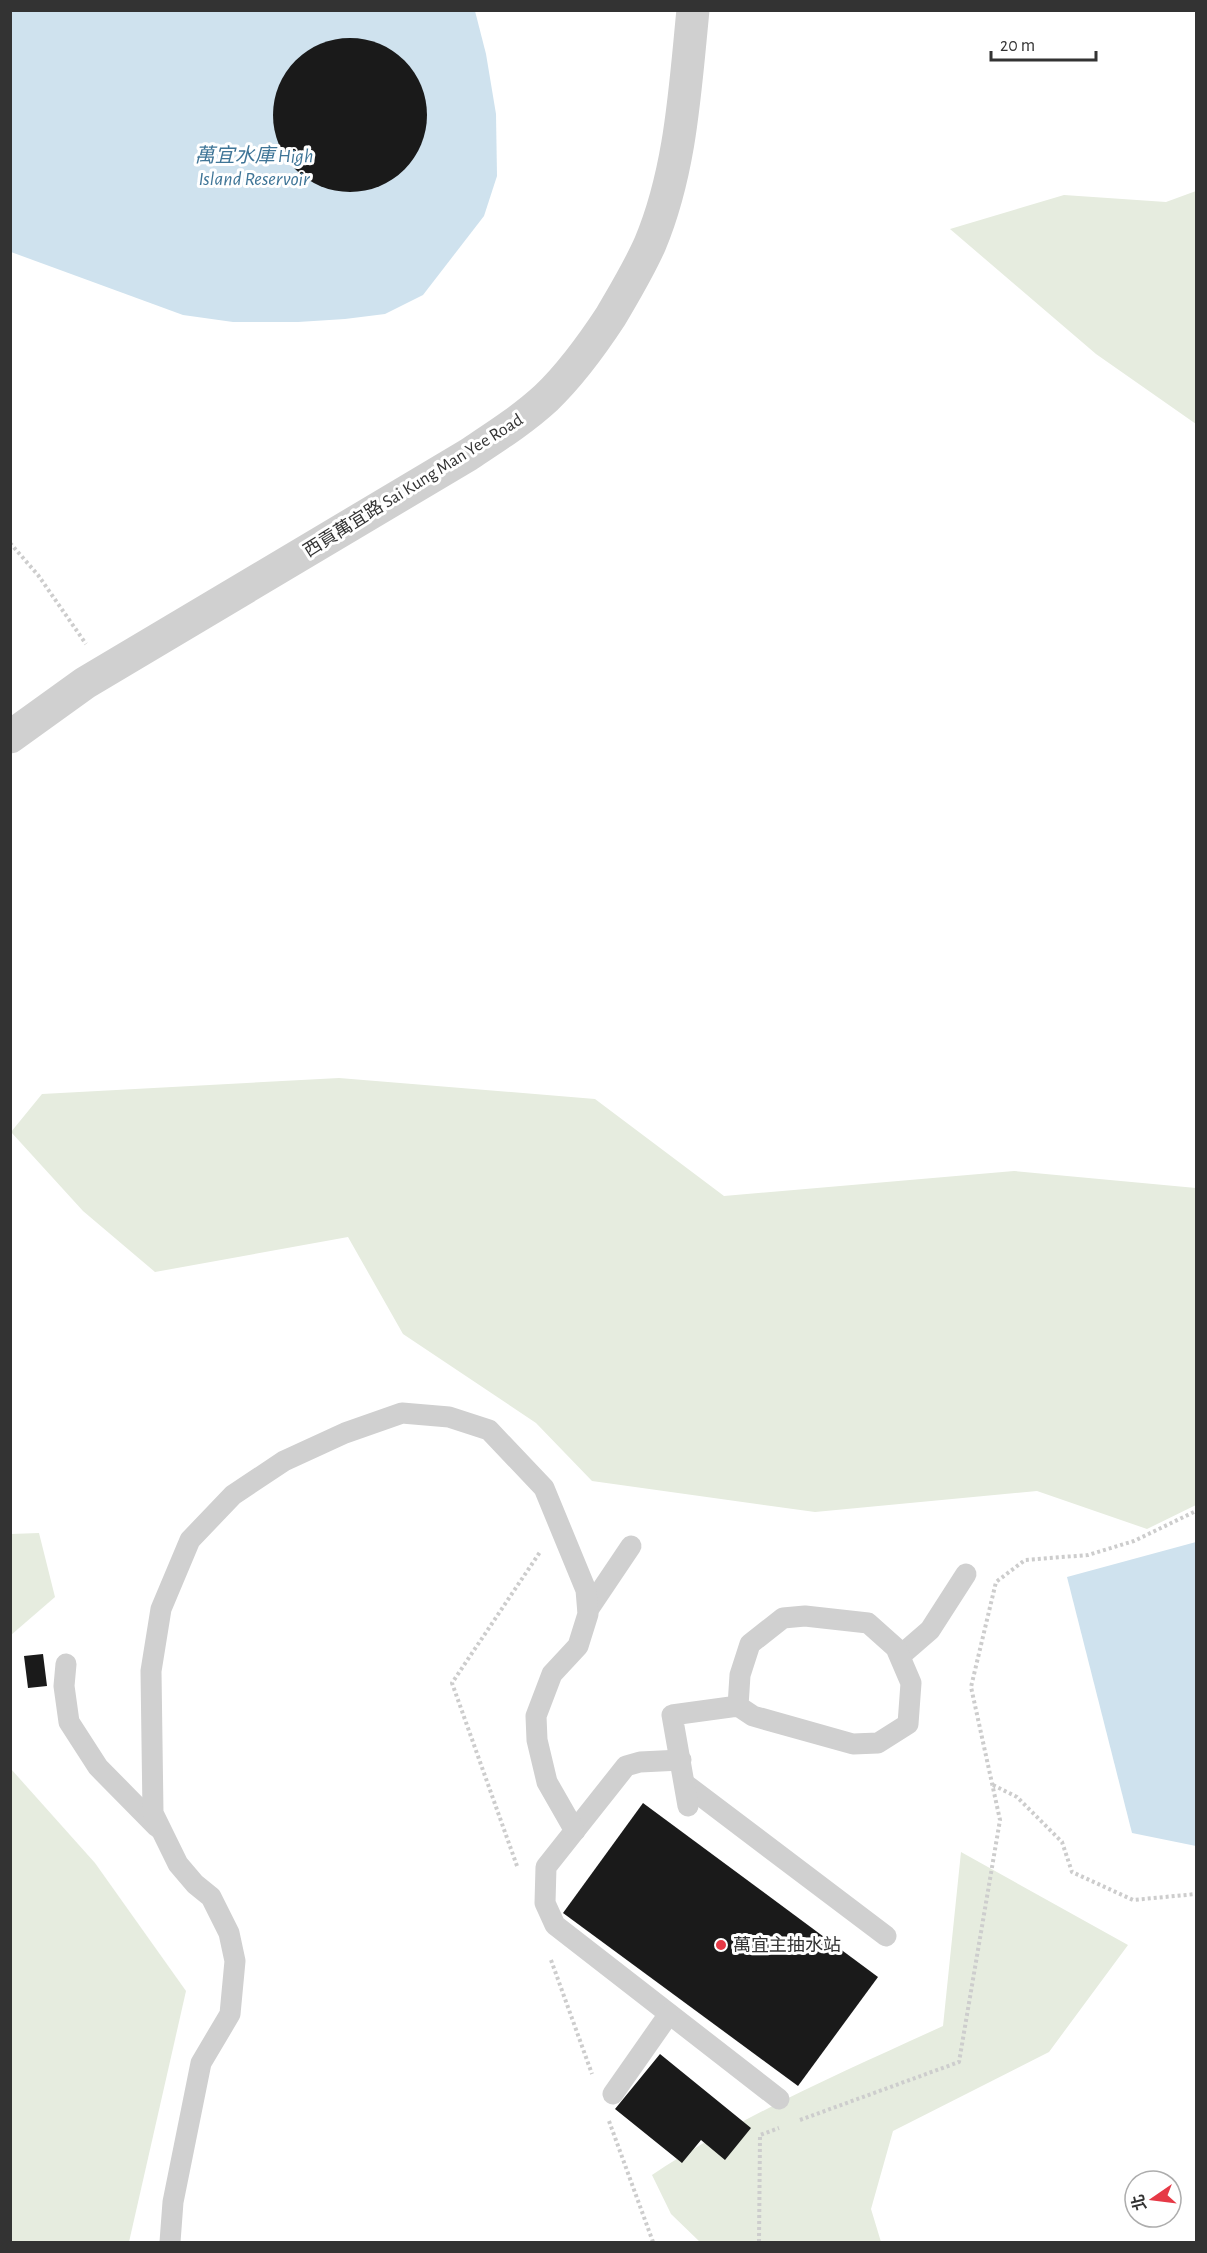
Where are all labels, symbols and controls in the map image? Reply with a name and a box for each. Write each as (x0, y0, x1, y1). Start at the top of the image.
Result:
scale bar (991, 24, 1096, 62)
text: 20 m (1000, 37, 1035, 55)
water label: 萬宜水庫 High Island Reservoir (195, 145, 313, 189)
street label: 西貢萬宜路 Sai Kung Man Yee Road (300, 409, 526, 561)
place label: 萬宜主抽水站 (733, 1935, 841, 1955)
marker: 萬宜主抽水站 (714, 1938, 728, 1952)
north arrow (1123, 2169, 1183, 2229)
text: 北 (1129, 2193, 1149, 2212)

